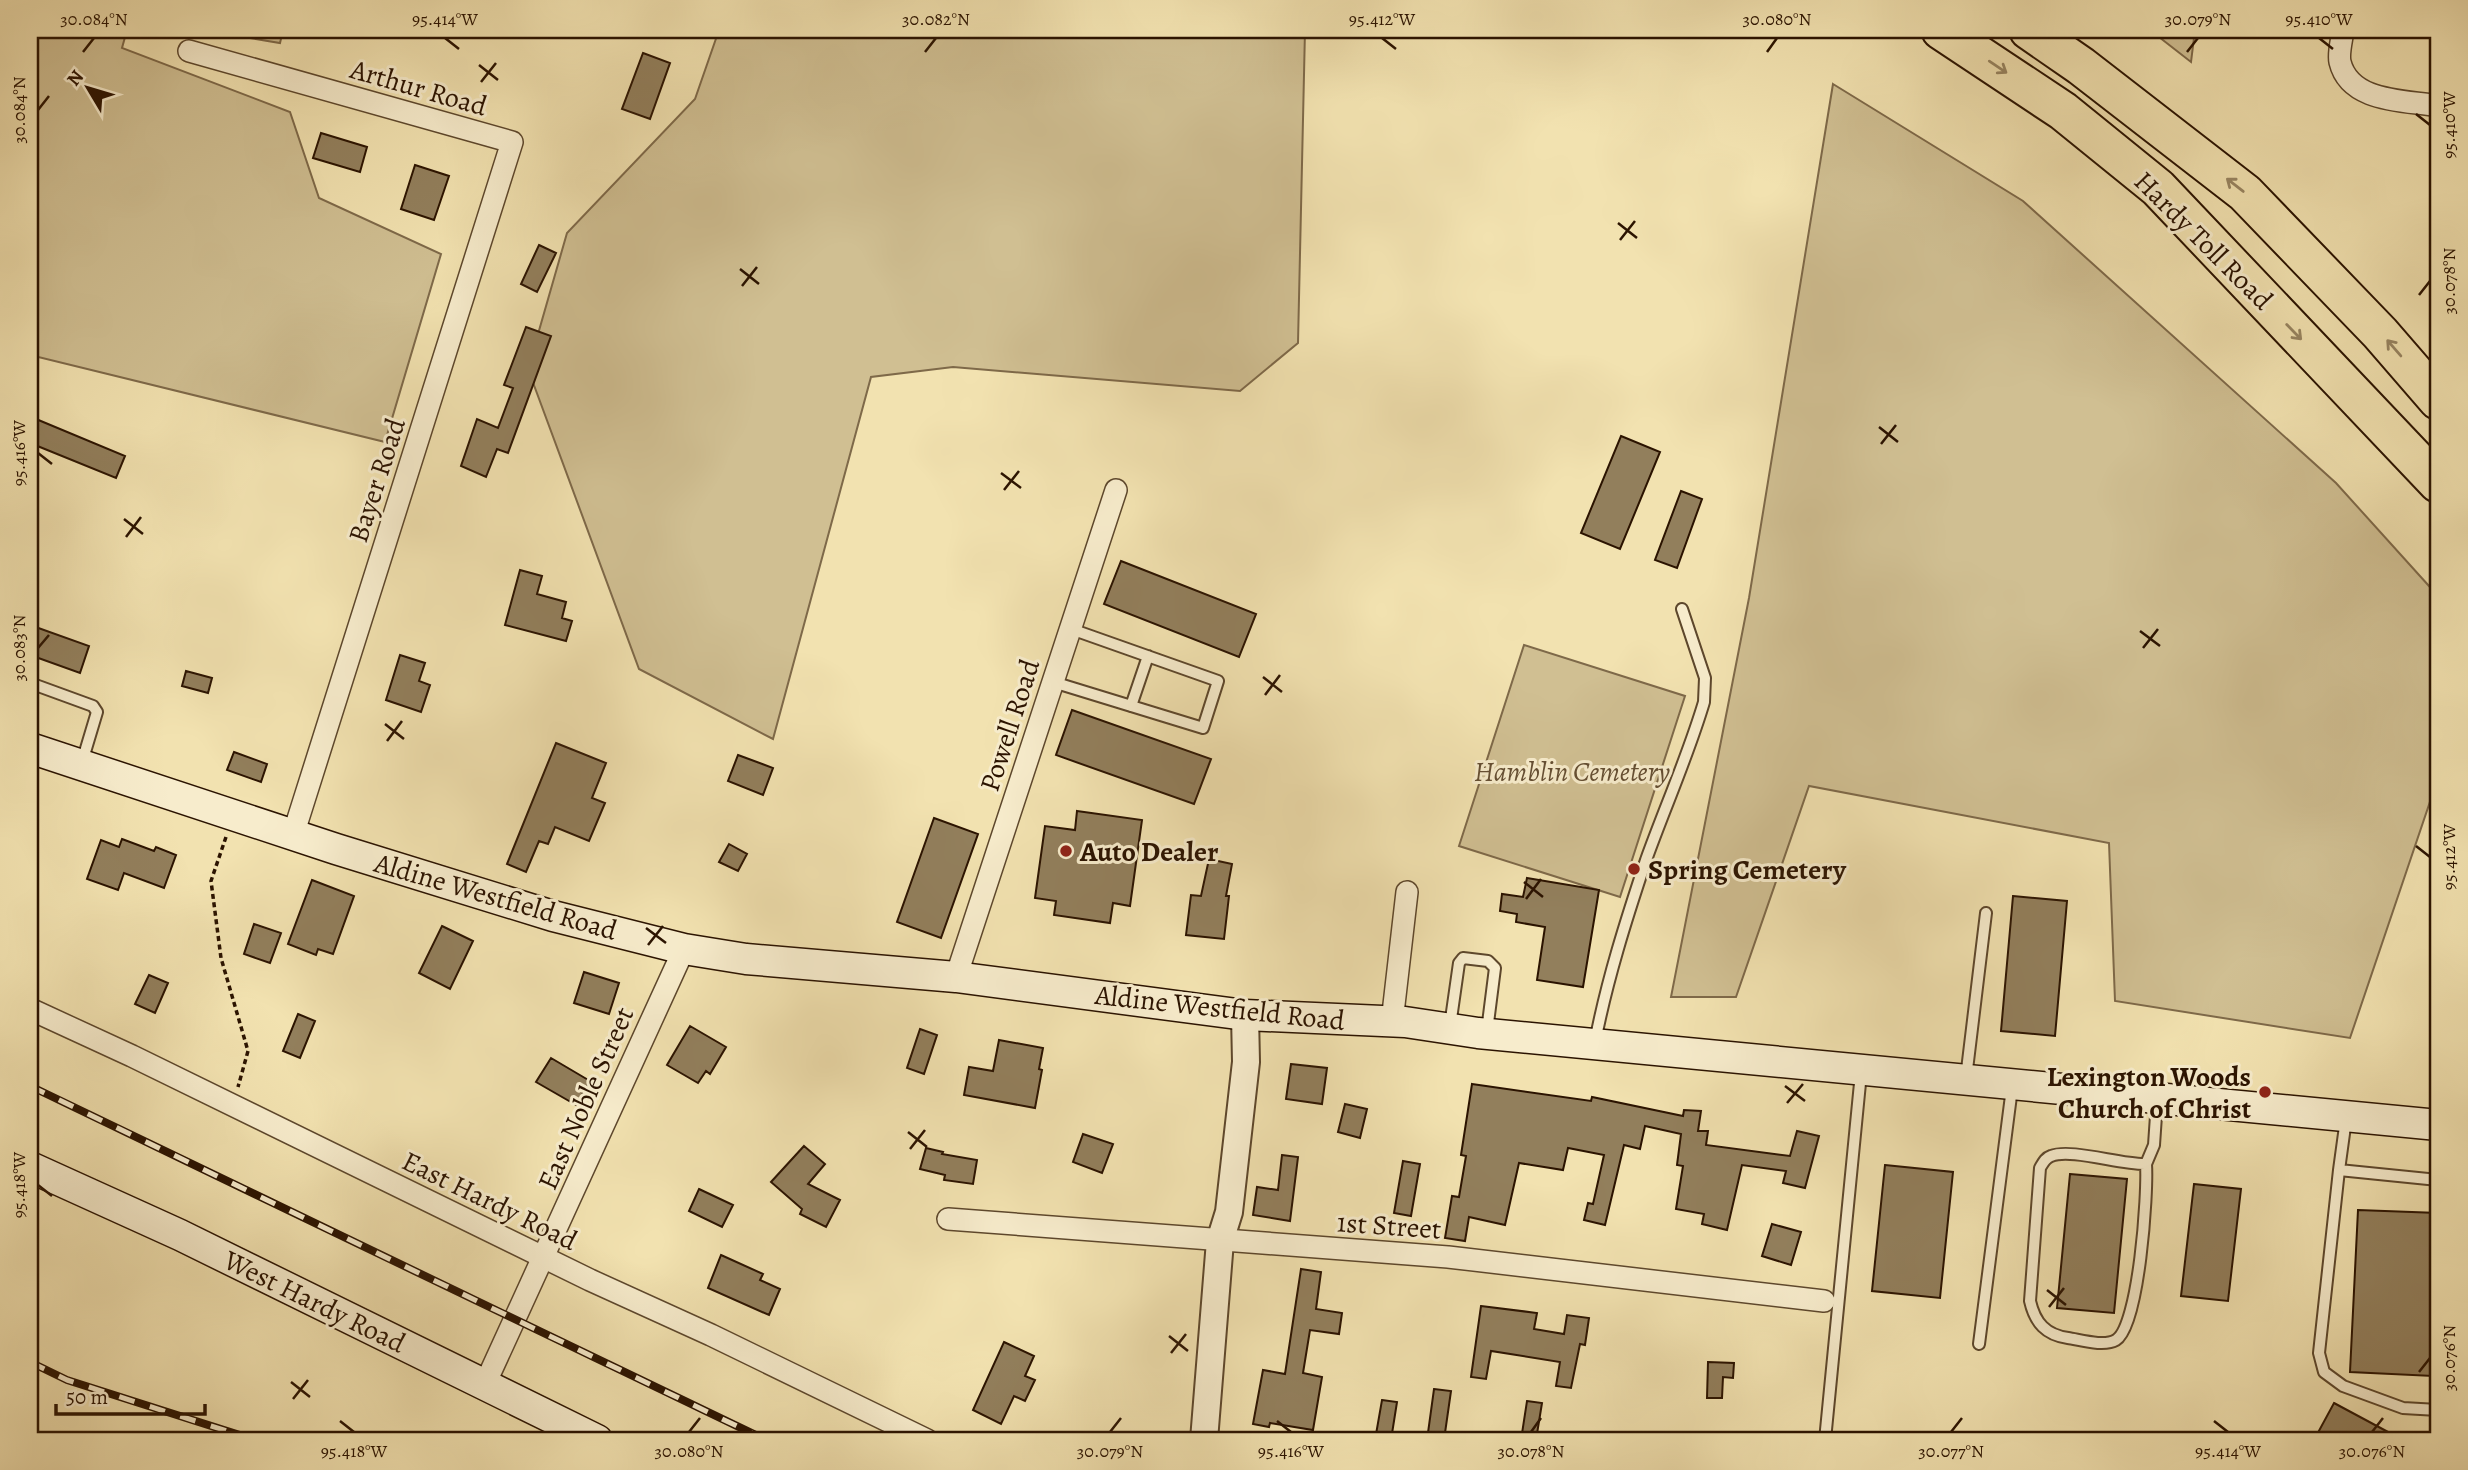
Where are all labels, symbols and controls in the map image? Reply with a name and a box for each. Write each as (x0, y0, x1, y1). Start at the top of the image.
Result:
text: 30.084°N (60, 7, 128, 31)
text: 95.414°W (412, 7, 478, 31)
text: 30.082°N (902, 7, 970, 31)
text: 95.412°W (1349, 7, 1415, 31)
text: 30.080°N (1743, 7, 1811, 31)
text: 30.079°N (2165, 7, 2231, 31)
text: 95.410°W (2285, 7, 2353, 31)
street label: Arthur Road (345, 50, 492, 126)
north arrow (52, 52, 122, 122)
one-way arrow (1988, 60, 2007, 74)
text: N (61, 65, 90, 92)
text: 30.084°N (7, 76, 31, 144)
text: 95.410°W (2437, 91, 2461, 159)
street label: Hardy Toll Road (2125, 163, 2282, 319)
one-way arrow (2227, 178, 2245, 193)
text: 30.078°N (2437, 248, 2461, 314)
one-way arrow (2286, 323, 2303, 340)
one-way arrow (2386, 339, 2402, 357)
street label: Bayer Road (339, 412, 415, 547)
text: 95.416°W (7, 420, 31, 486)
text: 30.083°N (7, 615, 31, 681)
street label: Powell Road (971, 653, 1049, 796)
park label: Hamblin Cemetery (1474, 753, 1670, 791)
text: 95.412°W (2437, 824, 2461, 890)
place label: Auto Dealer (1079, 833, 1219, 871)
marker: Auto Dealer (1058, 843, 1074, 859)
street label: Aldine Westfield Road (369, 844, 622, 950)
place label: Spring Cemetery (1648, 851, 1847, 889)
marker: Spring Cemetery (1626, 861, 1642, 877)
street label: Aldine Westfield Road (1092, 976, 1348, 1040)
street label: East Noble Street (529, 1001, 643, 1196)
place label: Lexington Woods Church of Christ (2047, 1058, 2251, 1128)
marker: Lexington Woods Church of Christ (2257, 1084, 2273, 1100)
street label: East Hardy Road (396, 1142, 584, 1260)
text: 95.418°W (7, 1151, 31, 1218)
street label: 1st Street (1335, 1203, 1442, 1249)
street label: West Hardy Road (216, 1241, 413, 1363)
text: 30.076°N (2437, 1325, 2461, 1391)
scale bar (56, 1372, 205, 1416)
text: 50 m (66, 1383, 108, 1411)
text: 95.418°W (321, 1439, 388, 1463)
text: 30.080°N (655, 1439, 723, 1463)
text: 30.079°N (1077, 1439, 1143, 1463)
text: 95.416°W (1258, 1439, 1324, 1463)
text: 30.078°N (1498, 1439, 1564, 1463)
text: 30.077°N (1918, 1439, 1984, 1463)
text: 95.414°W (2195, 1439, 2261, 1463)
text: 30.076°N (2339, 1439, 2405, 1463)

